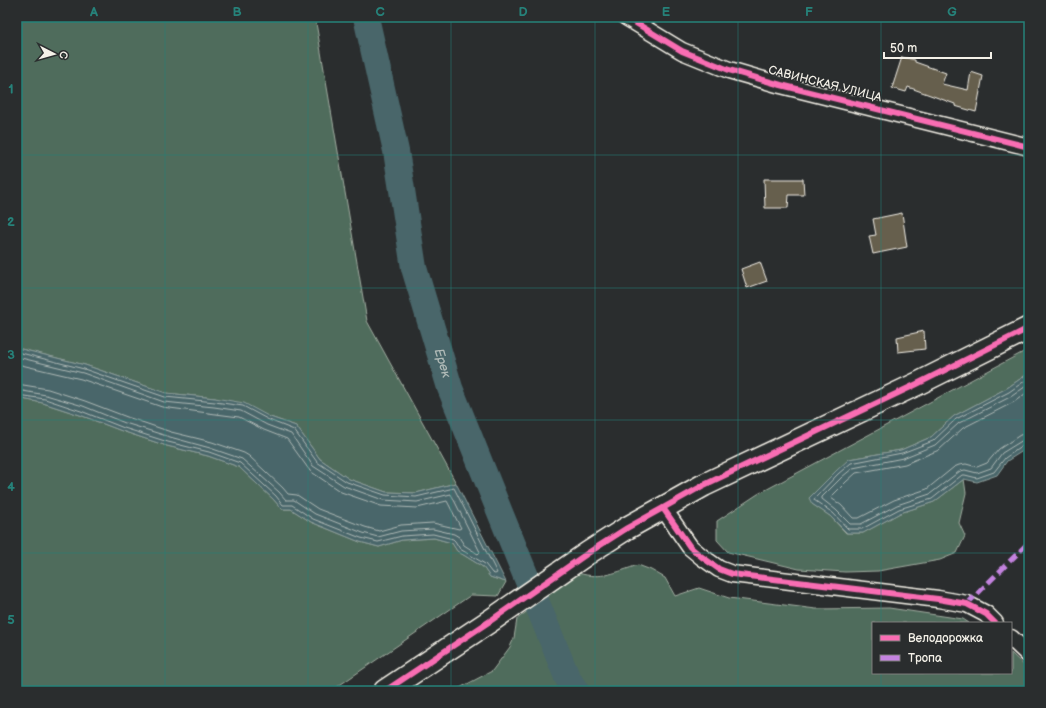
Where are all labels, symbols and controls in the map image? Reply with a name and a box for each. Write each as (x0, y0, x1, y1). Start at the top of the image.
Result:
text: A (89, 4, 98, 20)
text: B (232, 4, 242, 20)
text: C (375, 4, 385, 20)
text: D (518, 4, 528, 20)
text: E (662, 4, 671, 20)
text: F (805, 4, 813, 20)
text: G (947, 4, 957, 20)
north arrow (34, 34, 74, 74)
scale bar (884, 34, 991, 60)
text: 50 m (890, 41, 917, 56)
text: С (57, 51, 70, 60)
street label: САВИНСКАЯ УЛИЦА (767, 63, 884, 106)
text: 1 (8, 81, 14, 97)
text: 2 (7, 214, 15, 230)
water label: Ерек (431, 346, 455, 380)
text: 3 (7, 347, 15, 363)
text: 4 (7, 479, 15, 495)
text: 5 (7, 612, 15, 628)
legend (872, 622, 1012, 674)
text: Велодорожка (908, 631, 983, 646)
text: Тропа (908, 651, 942, 666)

